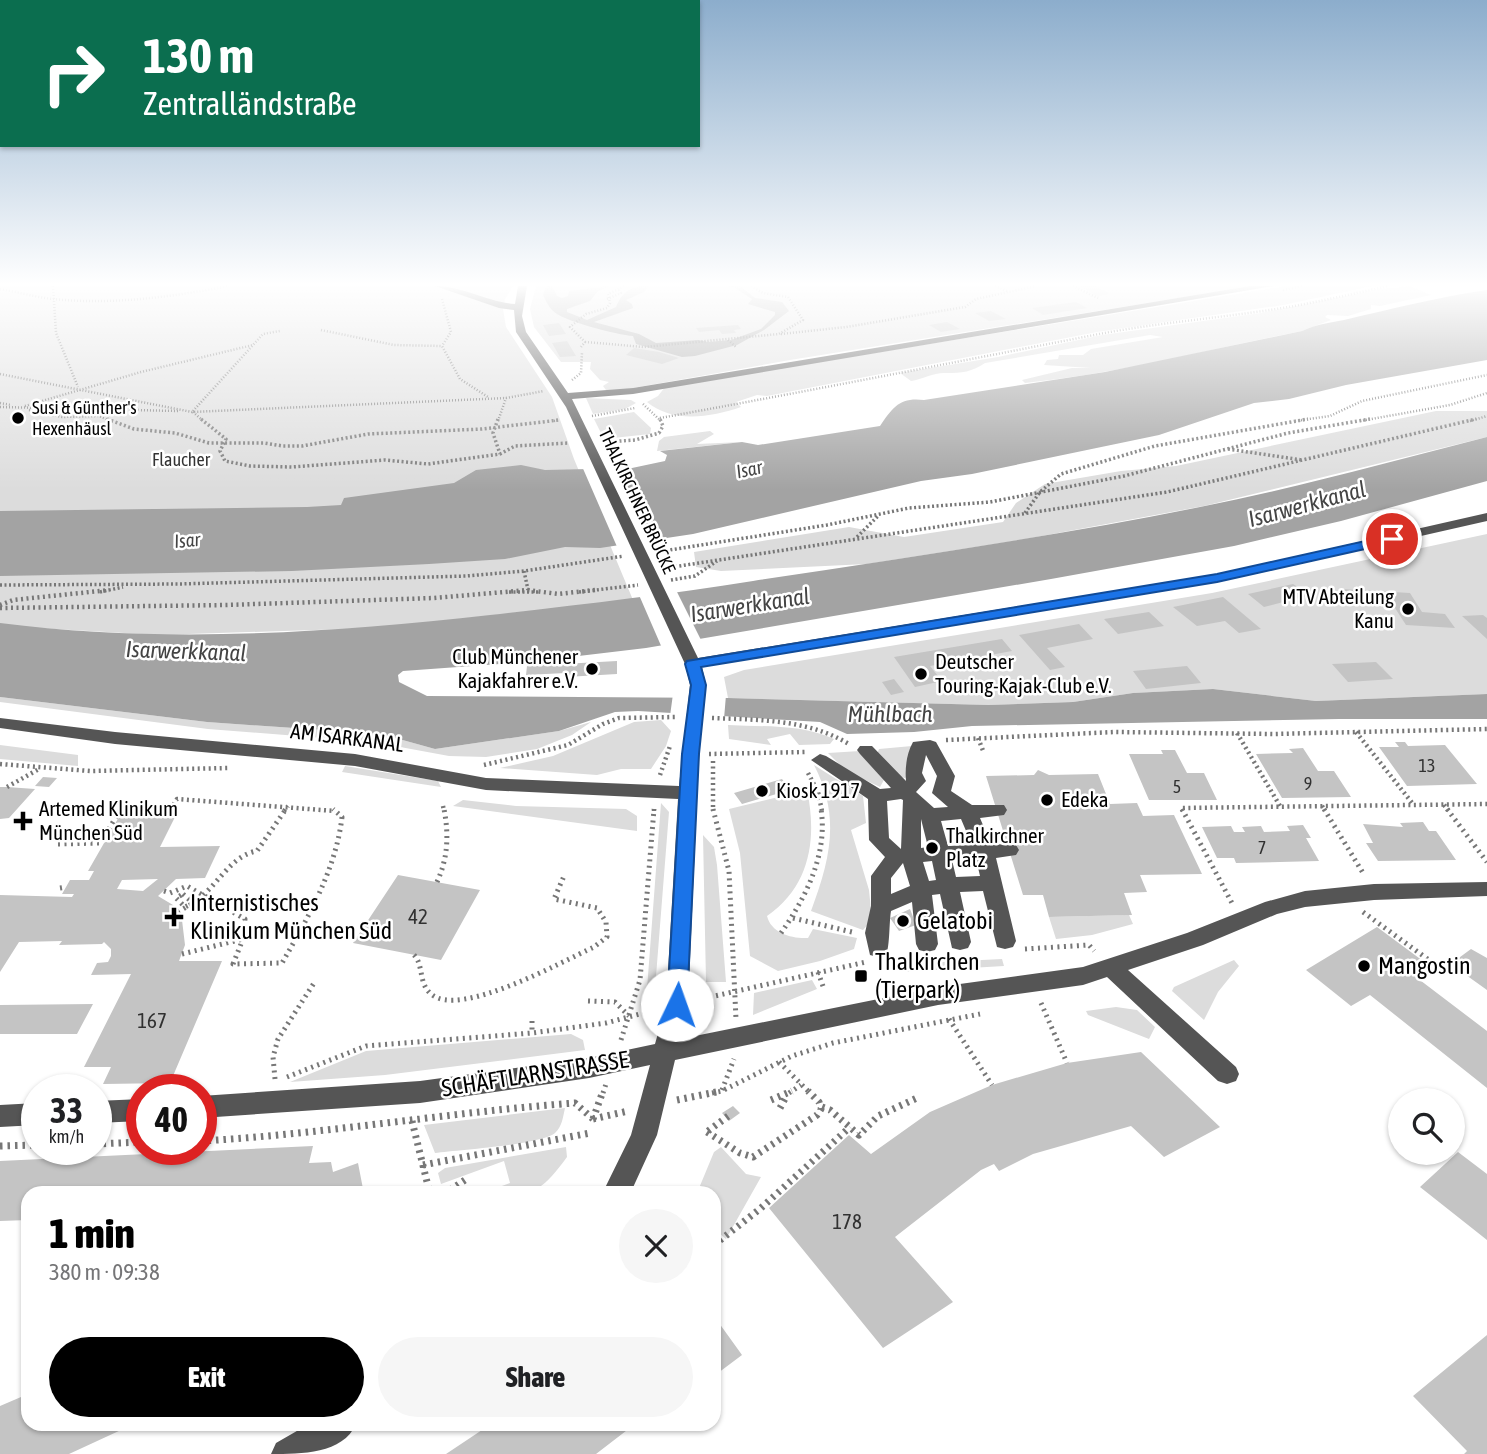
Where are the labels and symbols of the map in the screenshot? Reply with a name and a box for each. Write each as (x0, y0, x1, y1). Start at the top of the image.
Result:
place label: Susi & Günther's Hexenhäusl (32, 397, 137, 439)
marker: Susi & Günther's Hexenhäusl (10, 410, 26, 426)
street label: THALKIRCHNER BRÜCKE (595, 425, 680, 577)
park label: Flaucher (152, 449, 211, 470)
water label: Isar (734, 455, 765, 482)
water label: Isarwerkkanal (1245, 476, 1369, 532)
pin (1362, 509, 1422, 569)
water label: Isar (173, 528, 202, 552)
water label: Isarwerkkanal (688, 583, 812, 627)
place label: MTV Abteilung Kanu (1282, 584, 1394, 632)
marker: MTV Abteilung Kanu (1400, 601, 1416, 617)
water label: Isarwerkkanal (125, 636, 247, 666)
place label: Club Münchener Kajakfahrer e.V. (452, 644, 579, 692)
place label: Deutscher Touring-Kajak-Club e.V. (935, 649, 1112, 697)
marker: Club Münchener Kajakfahrer e.V. (584, 661, 600, 677)
marker: Deutscher Touring-Kajak-Club e.V. (913, 666, 929, 682)
water label: Mühlbach (847, 701, 933, 727)
street label: AM ISARKANAL (289, 718, 405, 756)
house number: 13 (1419, 755, 1435, 776)
house number: 9 (1304, 773, 1312, 794)
house number: 5 (1173, 776, 1181, 797)
place label: Kiosk 1917 (776, 778, 860, 802)
marker: Kiosk 1917 (754, 783, 770, 799)
place label: Edeka (1061, 787, 1108, 811)
marker: Edeka (1039, 792, 1055, 808)
place label: Artemed Klinikum München Süd (39, 796, 178, 844)
marker: Artemed Klinikum München Süd (13, 811, 33, 831)
place label: Thalkirchner Platz (946, 823, 1045, 871)
house number: 7 (1258, 837, 1266, 858)
marker: Thalkirchner Platz (924, 840, 940, 856)
place label: Internistisches Klinikum München Süd (190, 889, 392, 944)
house number: 42 (408, 904, 428, 928)
marker: Internistisches Klinikum München Süd (164, 907, 184, 927)
place label: Gelatobi (917, 907, 993, 934)
marker: Gelatobi (895, 913, 911, 929)
place label: Thalkirchen (Tierpark) (875, 948, 980, 1003)
place label: Mangostin (1378, 952, 1471, 979)
marker: Mangostin (1356, 958, 1372, 974)
position arrow (640, 968, 714, 1042)
marker: Thalkirchen (Tierpark) (853, 968, 869, 984)
house number: 167 (137, 1008, 167, 1032)
street label: SCHÄFTLARNSTRASSE (440, 1045, 630, 1102)
speed limit sign: 40 (126, 1074, 217, 1165)
house number: 178 (832, 1209, 862, 1233)

